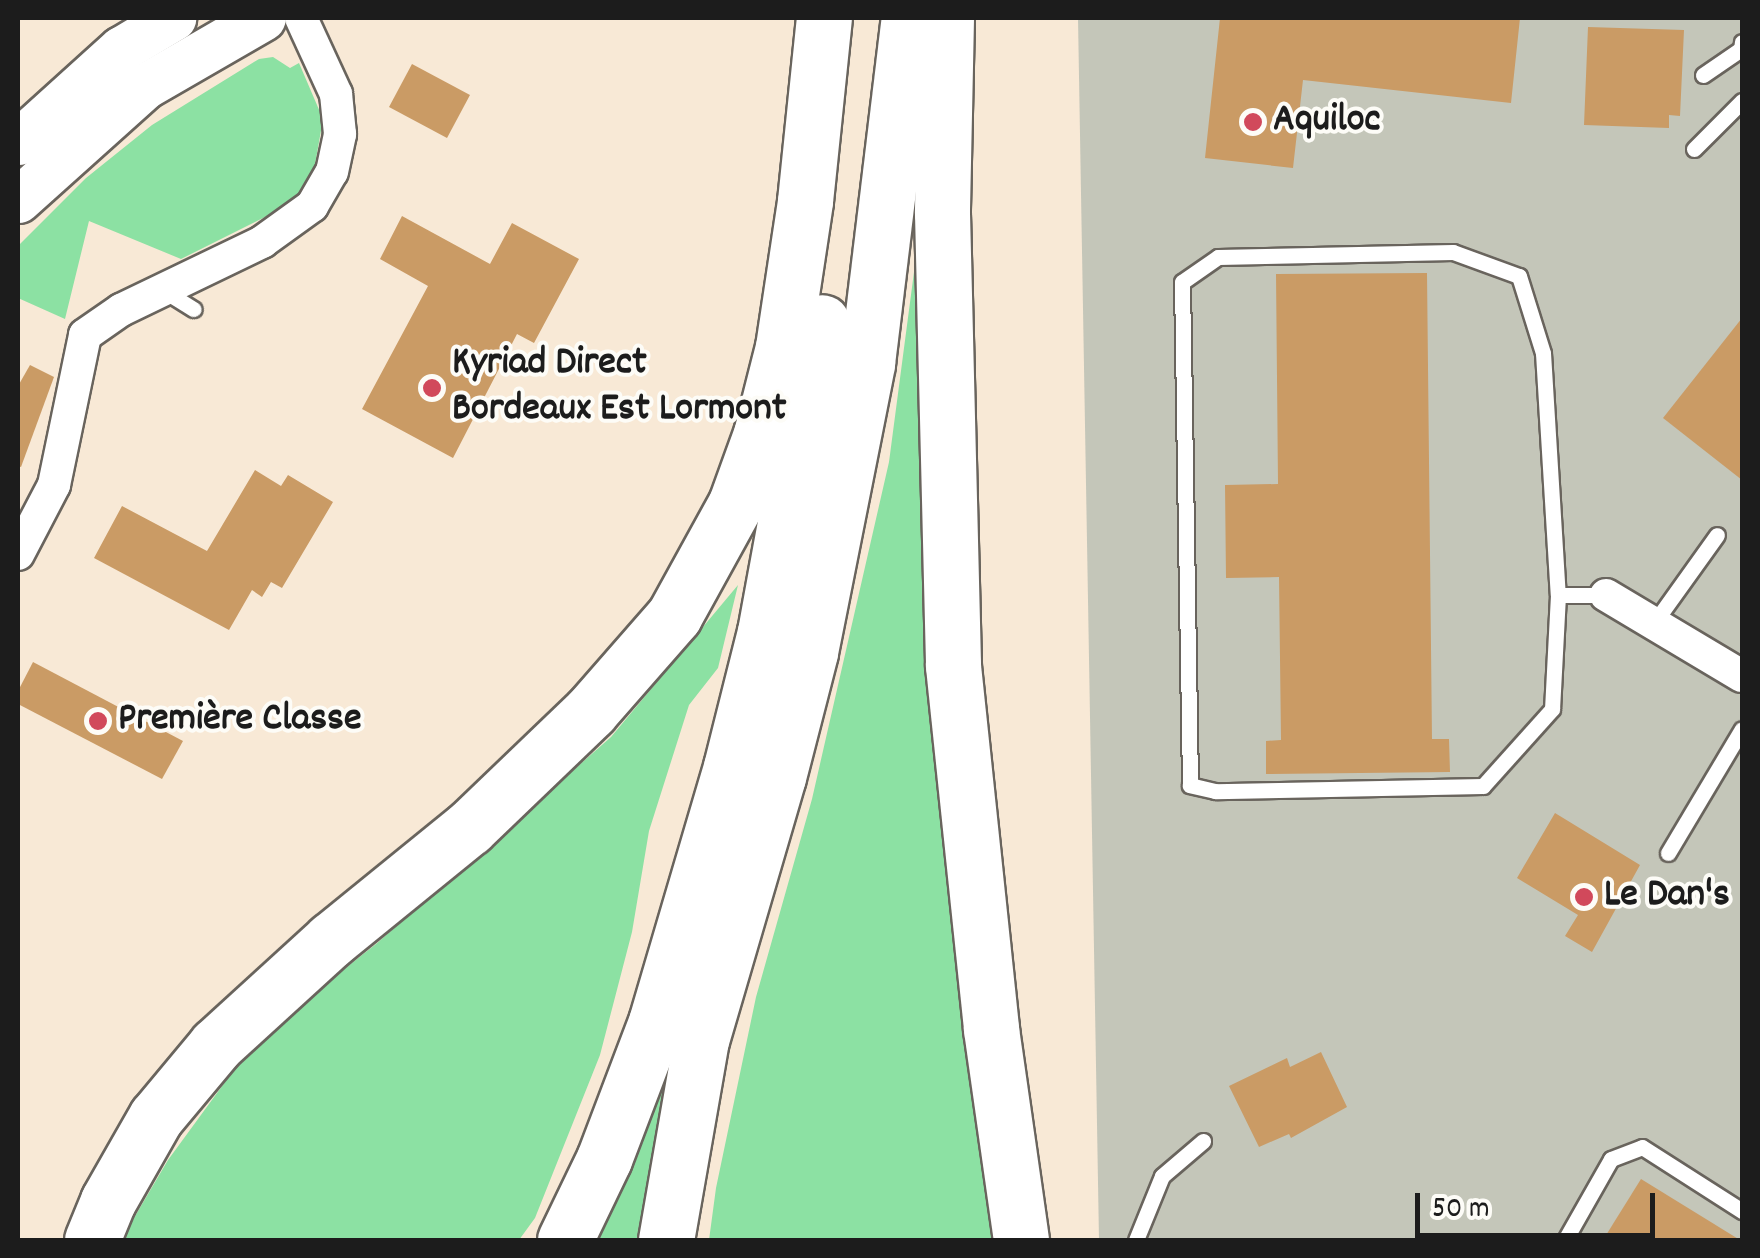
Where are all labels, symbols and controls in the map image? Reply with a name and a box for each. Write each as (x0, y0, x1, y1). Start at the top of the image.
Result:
place label: Aquiloc (1273, 98, 1381, 146)
marker: Aquiloc (1242, 111, 1264, 133)
place label: Kyriad Direct Bordeaux Est Lormont (452, 341, 786, 435)
marker: Kyriad Direct Bordeaux Est Lormont (421, 377, 443, 399)
place label: Première Classe (118, 697, 362, 745)
marker: Première Classe (87, 710, 109, 732)
place label: Le Dan's (1604, 873, 1730, 921)
marker: Le Dan's (1573, 886, 1595, 908)
scale bar (1420, 1173, 1660, 1235)
text: 50 m (1432, 1189, 1490, 1232)

